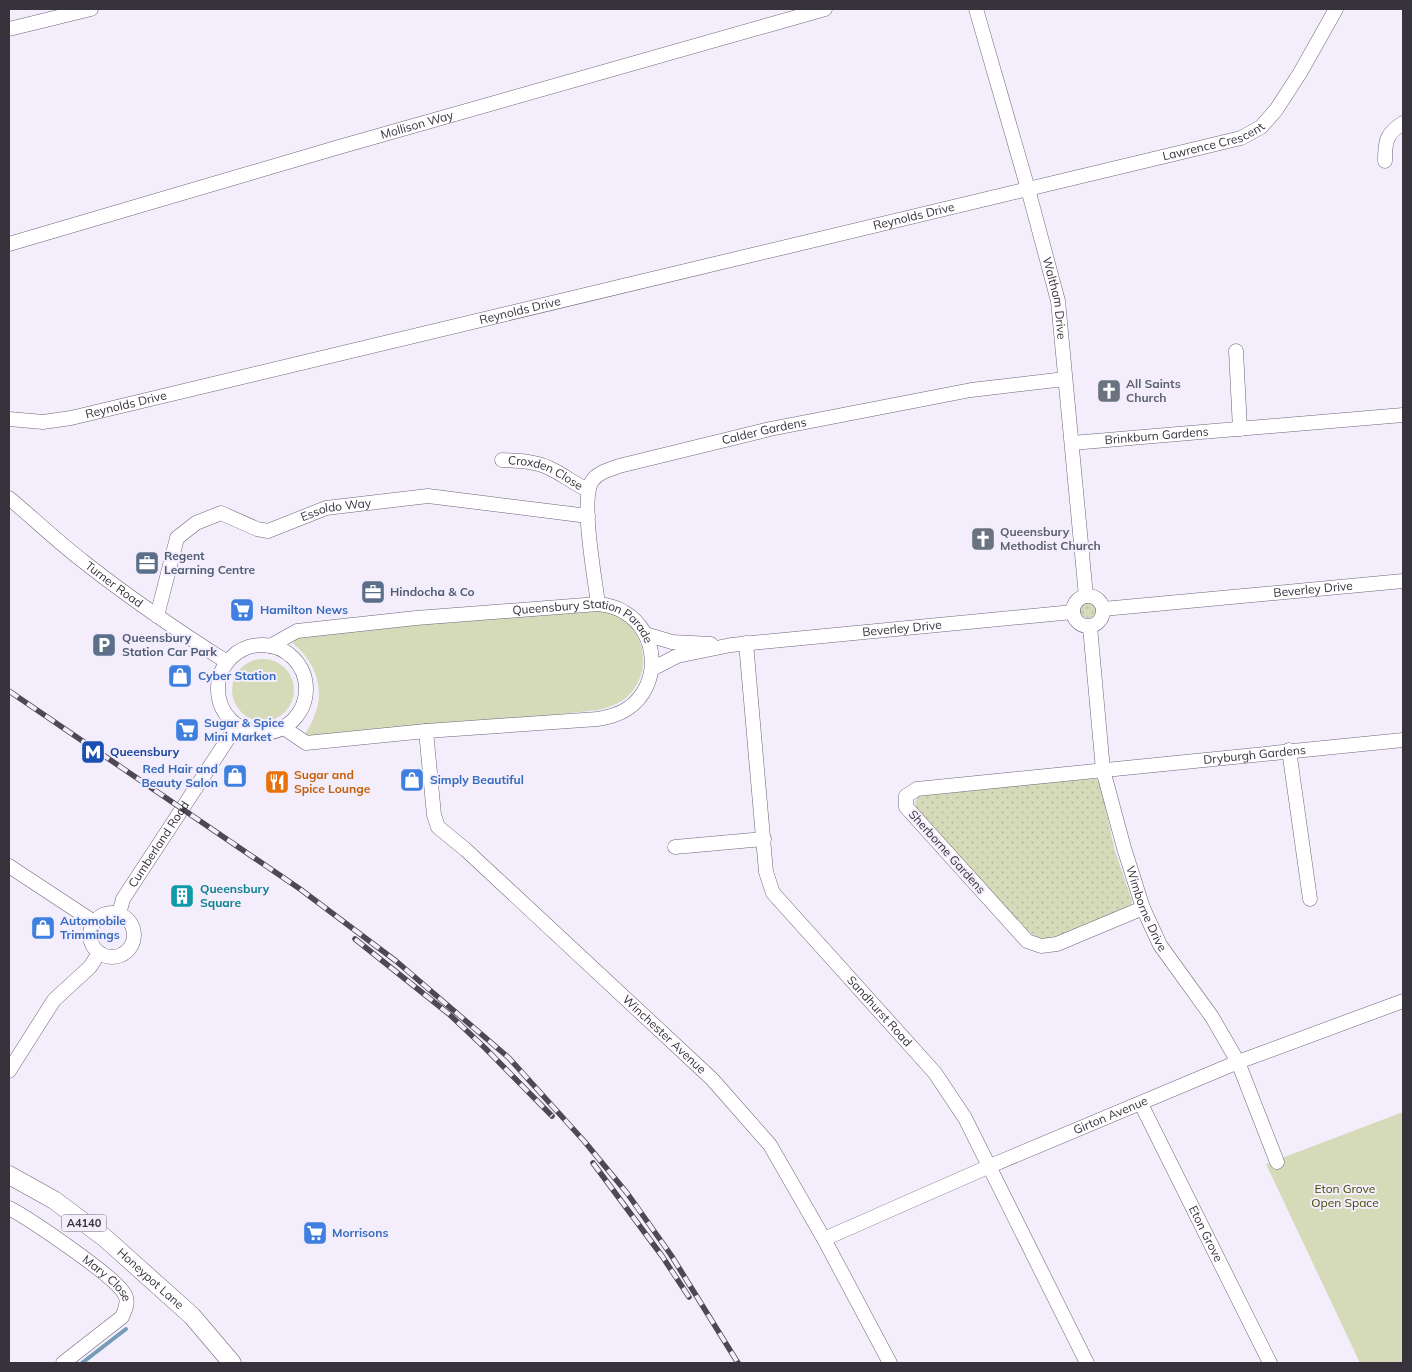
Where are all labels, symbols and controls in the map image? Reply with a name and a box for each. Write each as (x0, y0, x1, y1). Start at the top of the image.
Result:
street label: Mollison Way (379, 107, 455, 142)
street label: Lawrence Crescent (1161, 120, 1268, 164)
street label: Reynolds Drive (872, 199, 956, 233)
street label: Waltham Drive (1040, 255, 1070, 340)
street label: Reynolds Drive (478, 293, 562, 327)
place label: All Saints Church (1126, 376, 1181, 405)
church icon: All Saints Church (1096, 378, 1122, 404)
street label: Reynolds Drive (84, 387, 168, 421)
street label: Calder Gardens (720, 414, 808, 448)
street label: Brinkburn Gardens (1104, 423, 1209, 447)
street label: Croxden Close (508, 452, 586, 493)
street label: Essoldo Way (298, 495, 372, 524)
place label: Queensbury Methodist Church (1000, 524, 1101, 553)
church icon: Queensbury Methodist Church (970, 526, 996, 552)
place label: Regent Learning Centre (164, 548, 256, 577)
office icon: Regent Learning Centre (134, 550, 160, 576)
street label: Turner Road (82, 558, 146, 610)
street label: Beverley Drive (1273, 578, 1353, 600)
office icon: Hindocha & Co (360, 579, 386, 605)
place label: Hindocha & Co (390, 584, 475, 599)
street label: Queensbury Station Parade (512, 596, 656, 645)
supermarket icon: Hamilton News (229, 597, 255, 623)
place label: Hamilton News (260, 602, 348, 617)
street label: Beverley Drive (862, 617, 942, 639)
place label: Queensbury Station Car Park (122, 630, 217, 659)
parking icon: Queensbury Station Car Park (91, 632, 117, 658)
shop icon: Cyber Station (167, 663, 193, 689)
place label: Cyber Station (198, 668, 276, 683)
place label: Sugar & Spice Mini Market (204, 715, 285, 744)
supermarket icon: Sugar & Spice Mini Market (174, 717, 200, 743)
metro station icon: Queensbury (80, 739, 106, 765)
street label: Dryburgh Gardens (1202, 742, 1306, 767)
place label: Queensbury (110, 744, 180, 759)
place label: Red Hair and Beauty Salon (141, 761, 218, 790)
shop icon: Red Hair and Beauty Salon (222, 763, 248, 789)
place label: Sugar and Spice Lounge (294, 767, 371, 796)
shop icon: Simply Beautiful (399, 767, 425, 793)
restaurant icon: Sugar and Spice Lounge (264, 769, 290, 795)
place label: Simply Beautiful (430, 772, 524, 787)
street label: Cumberland Road (125, 798, 192, 890)
street label: Sherborne Gardens (906, 807, 989, 897)
street label: Wimborne Drive (1123, 864, 1170, 954)
place label: Queensbury Square (200, 881, 270, 910)
building icon: Queensbury Square (169, 883, 195, 909)
place label: Automobile Trimmings (60, 913, 126, 942)
shop icon: Automobile Trimmings (30, 915, 56, 941)
street label: Sandhurst Road (844, 972, 915, 1049)
street label: Winchester Avenue (620, 992, 709, 1077)
street label: Girton Avenue (1071, 1093, 1150, 1137)
park label: Eton Grove Open Space (1311, 1181, 1379, 1210)
street label: Eton Grove (1186, 1203, 1226, 1264)
road number: A4140 (62, 1214, 106, 1232)
supermarket icon: Morrisons (302, 1220, 328, 1246)
place label: Morrisons (332, 1225, 388, 1240)
street label: Honeypot Lane (114, 1244, 187, 1312)
street label: Mary Close (80, 1251, 135, 1303)

